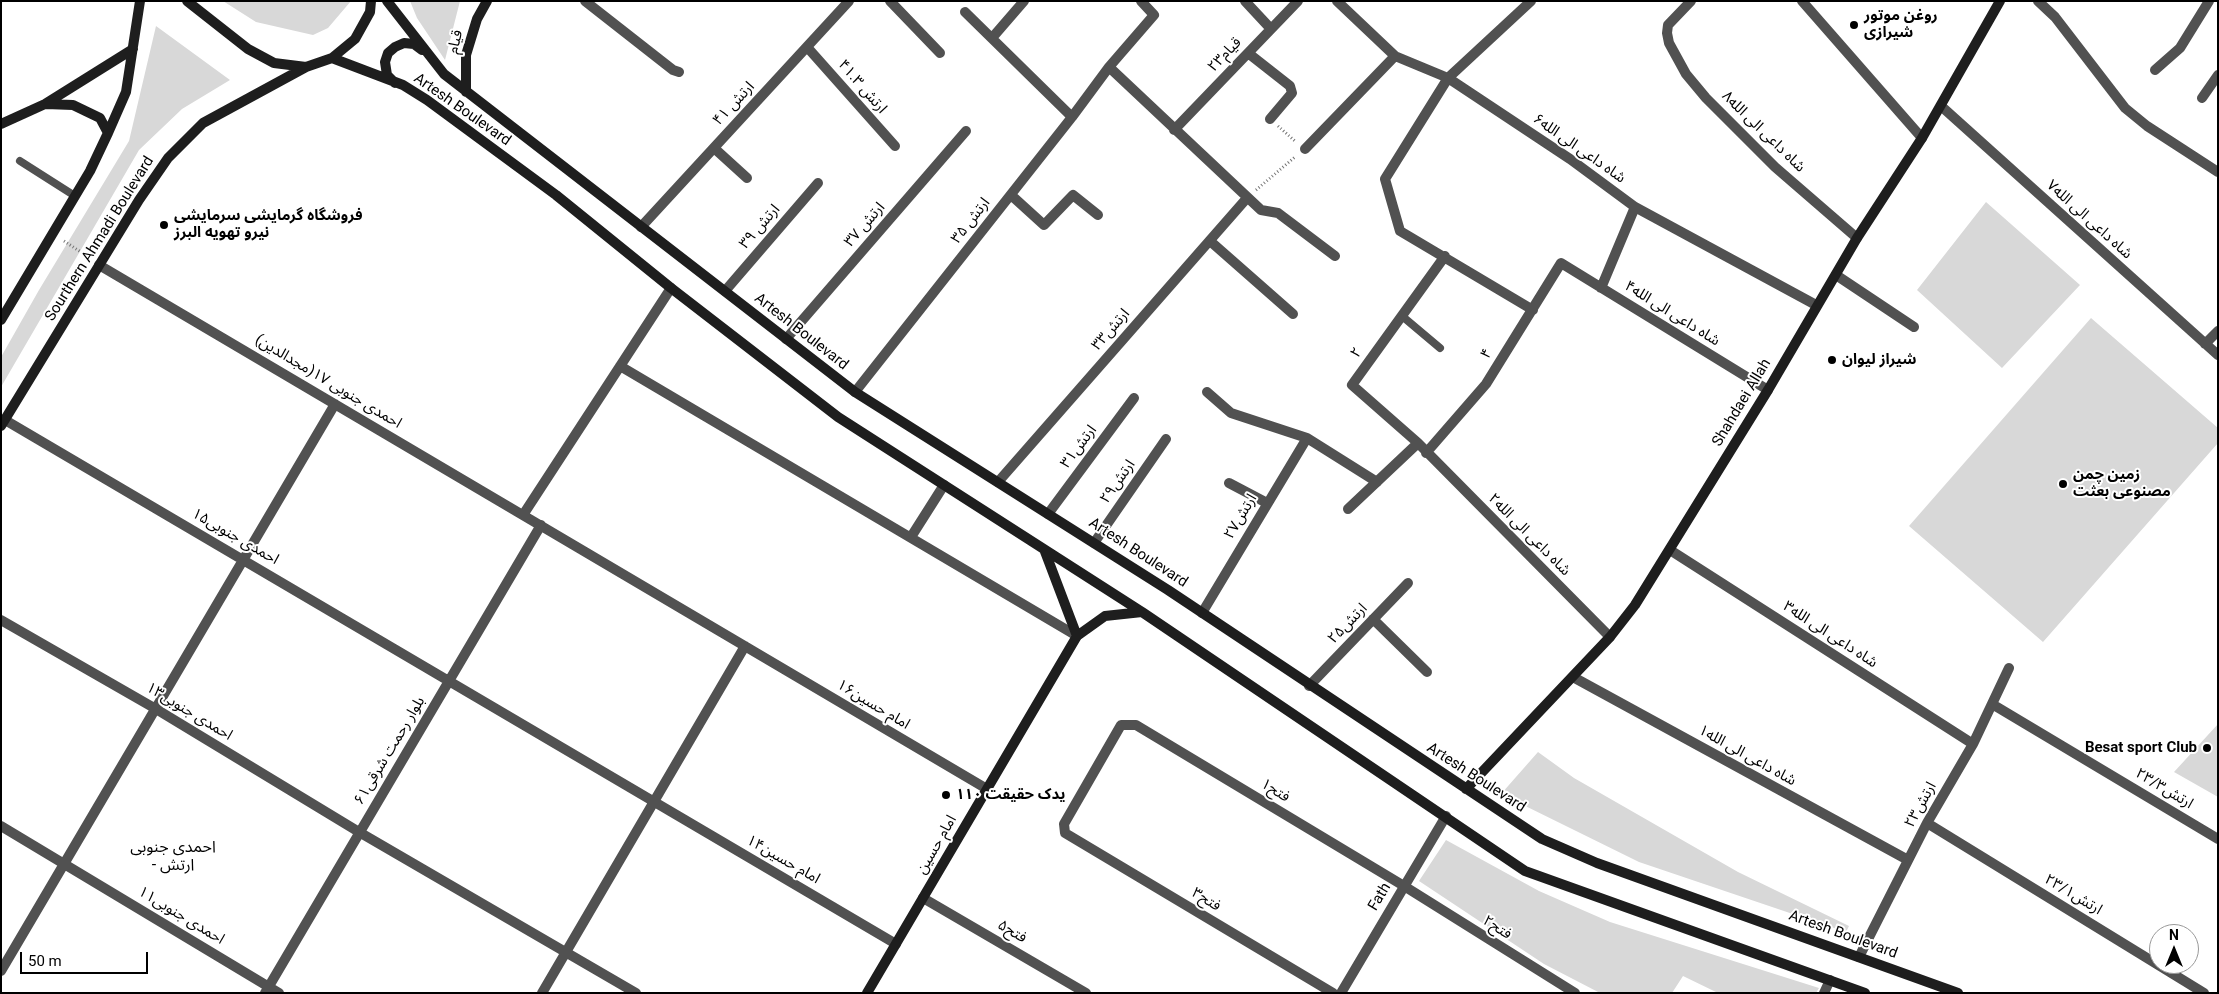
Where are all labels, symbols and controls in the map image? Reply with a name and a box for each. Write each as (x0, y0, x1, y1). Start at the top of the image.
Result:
place label: روغن موتور شیرازی (1864, 7, 1938, 42)
marker: روغن موتور شیرازی (1848, 19, 1860, 31)
street label: قیام (445, 28, 467, 56)
street label: قیام۲۳ (1204, 34, 1246, 76)
street label: ارتش ۴۱.۳ (834, 56, 890, 118)
street label: Artesh Boulevard (410, 70, 514, 150)
street label: ارتش ۴۱ (709, 78, 759, 130)
street label: شاه داعی الی الله۸ (1718, 88, 1808, 176)
street label: شاه داعی الی الله۶ (1529, 110, 1629, 188)
street label: Sourthern Ahmadi Boulevard (42, 153, 158, 325)
street label: شاه داعی الی الله۷ (2042, 177, 2136, 263)
street label: ارتش ۳۵ (948, 195, 994, 247)
street label: ارتش ۳۷ (841, 199, 889, 251)
street label: ارتش ۳۹ (736, 201, 784, 253)
place label: فروشگاه گرمایشی سرمایشی نیرو تهویه البرز (174, 207, 363, 242)
marker: فروشگاه گرمایشی سرمایشی نیرو تهویه البرز (158, 219, 170, 231)
street label: شاه داعی الی الله۴ (1621, 277, 1723, 351)
street label: Artesh Boulevard (750, 290, 852, 374)
street label: ارتش۳۳ (1088, 305, 1134, 355)
street label: احمدی جنوبی ۱۷(مجدالدین) (251, 331, 405, 433)
street label: ۲ (1347, 344, 1367, 362)
street label: ۴ (1477, 346, 1497, 362)
place label: شیراز لیوان (1842, 351, 1916, 369)
marker: شیراز لیوان (1826, 354, 1838, 366)
street label: Shahdaei Allah (1709, 356, 1775, 450)
street label: ارتش۳۱ (1057, 422, 1101, 472)
street label: ارتش۲۹ (1096, 457, 1140, 507)
place label: زمین چمن مصنوعی بعثت (2073, 466, 2171, 501)
marker: زمین چمن مصنوعی بعثت (2057, 478, 2069, 490)
street label: شاه داعی الی الله۲ (1484, 490, 1574, 580)
street label: ارتش۲۷ (1221, 491, 1261, 543)
street label: احمدی جنوبی۱۵ (188, 505, 282, 569)
street label: Artesh Boulevard (1085, 514, 1191, 592)
street label: شاه داعی الی الله۳ (1779, 598, 1881, 672)
street label: ارتش۲۵ (1324, 600, 1372, 648)
street label: امام حسین۱۶ (833, 676, 913, 734)
street label: احمدی جنوبی۱۳ (143, 679, 235, 745)
street label: بلوار رحمت شرقی۶۱ (351, 694, 429, 808)
street label: شاه داعی الی الله۱ (1695, 722, 1799, 790)
street label: Artesh Boulevard (1423, 739, 1529, 817)
place label: Besat sport Club (2085, 739, 2197, 757)
marker: Besat sport Club (2201, 742, 2213, 754)
street label: ۲۳/۳ارتش (2132, 765, 2196, 813)
street label: ۱فتح (1257, 775, 1293, 807)
street label: ارتش۲۳ (1901, 779, 1941, 831)
place label: یدک حقیقت ۱۱۰ (956, 786, 1065, 804)
marker: یدک حقیقت ۱۱۰ (940, 789, 952, 801)
street label: امام حسین (913, 812, 961, 878)
street label: امام حسین۱۴ (743, 832, 823, 888)
district label: احمدی جنوبی - ارتش (130, 838, 216, 876)
street label: ۲۳/۱ارتش (2041, 871, 2105, 919)
street label: Fath (1365, 880, 1395, 914)
street label: احمدی جنوبی۱۱ (135, 883, 227, 949)
street label: ۳فتح (1188, 884, 1224, 916)
street label: Artesh Boulevard (1786, 907, 1900, 963)
street label: ۲فتح (1479, 912, 1515, 944)
street label: ۵فتح (994, 917, 1030, 947)
north arrow (2149, 924, 2199, 974)
text: N (2169, 927, 2179, 943)
scale bar (22, 942, 150, 974)
text: 50 m (28, 952, 62, 970)

